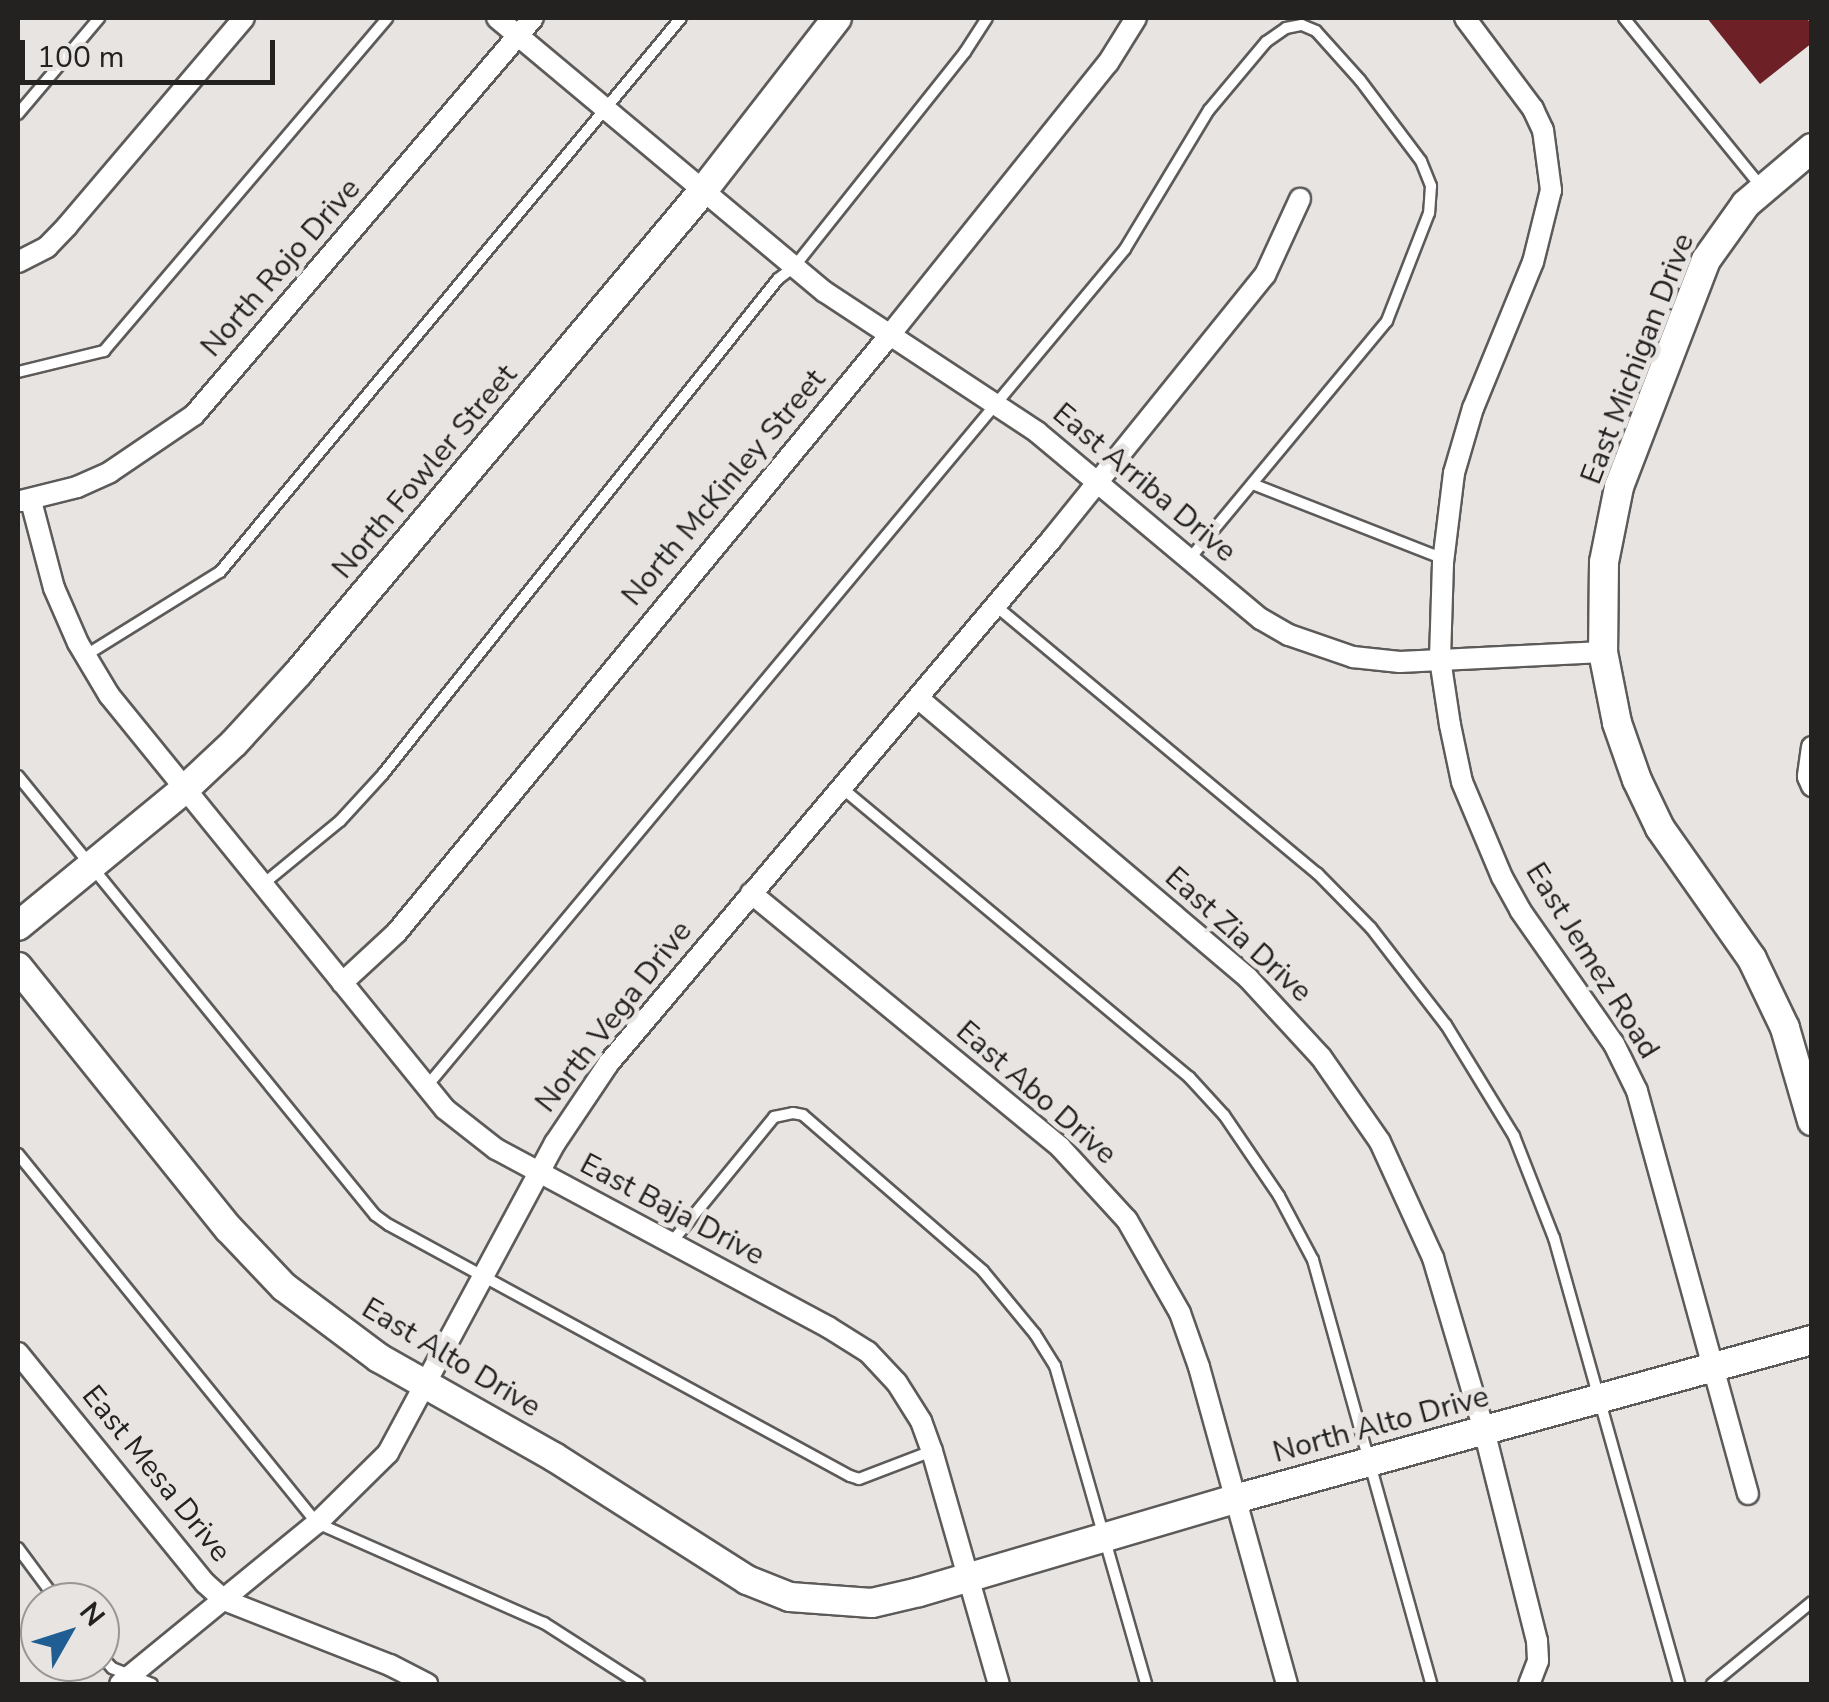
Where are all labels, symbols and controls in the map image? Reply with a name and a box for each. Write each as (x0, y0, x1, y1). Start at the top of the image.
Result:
scale bar (25, 20, 280, 82)
text: 100 m (37, 37, 124, 78)
street label: North Rojo Drive (194, 171, 368, 365)
street label: East Michigan Drive (1574, 229, 1702, 489)
street label: North Fowler Street (325, 358, 525, 586)
street label: North McKinley Street (615, 363, 833, 613)
street label: East Arriba Drive (1045, 396, 1243, 570)
street label: East Jemez Road (1517, 856, 1667, 1066)
street label: East Zia Drive (1157, 860, 1319, 1010)
street label: North Vega Drive (528, 914, 700, 1120)
street label: East Abo Drive (949, 1014, 1123, 1172)
street label: East Baja Drive (574, 1146, 770, 1274)
street label: East Alto Drive (355, 1291, 547, 1425)
street label: East Mesa Drive (74, 1379, 238, 1569)
street label: North Alto Drive (1269, 1379, 1493, 1471)
north arrow (20, 1582, 120, 1682)
text: N (70, 1594, 113, 1634)

